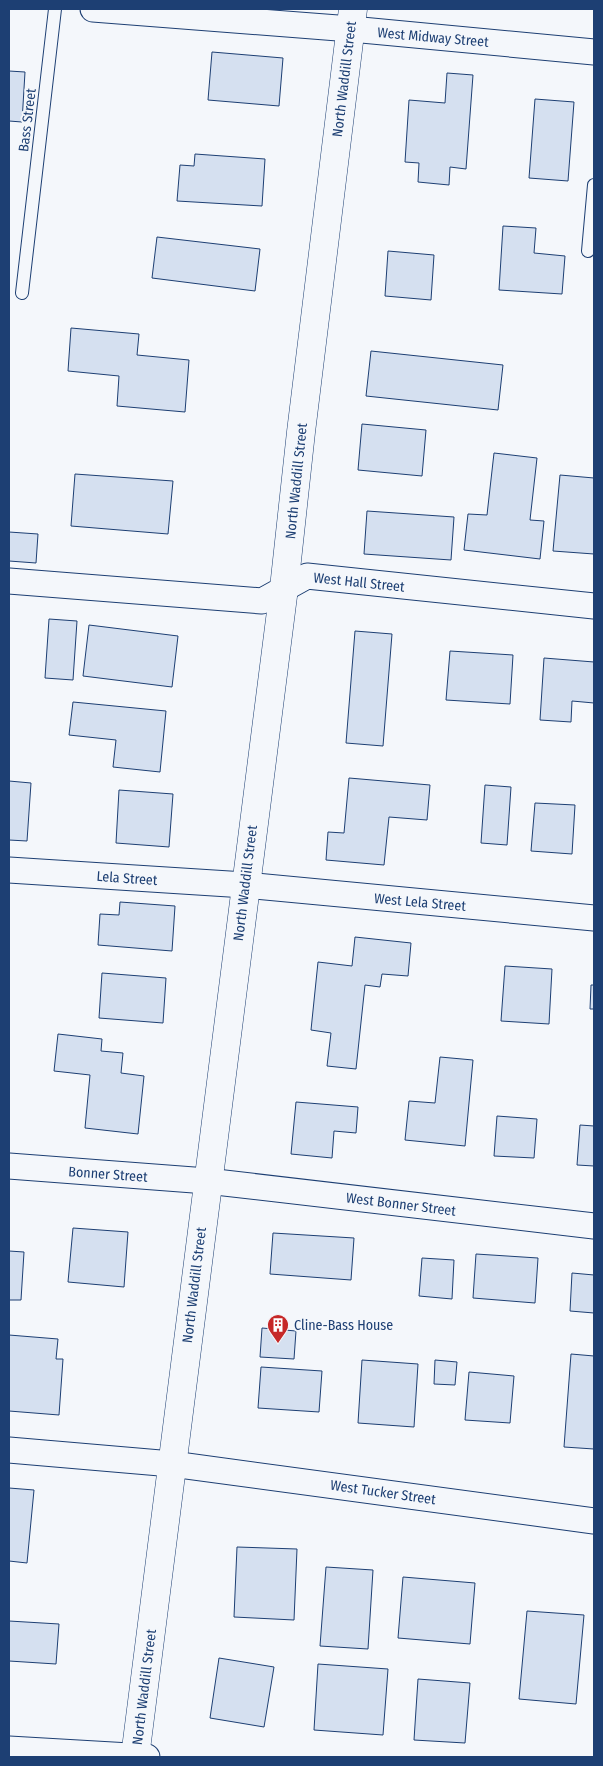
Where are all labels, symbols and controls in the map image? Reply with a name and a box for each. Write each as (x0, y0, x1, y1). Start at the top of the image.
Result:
street label: North Waddill Street (329, 20, 360, 138)
street label: West Midway Street (377, 24, 490, 51)
street label: Bass Street (15, 87, 40, 153)
street label: North Waddill Street (282, 422, 311, 540)
street label: West Hall Street (313, 569, 406, 596)
street label: North Waddill Street (230, 824, 261, 942)
street label: Lela Street (96, 868, 158, 889)
street label: West Lela Street (373, 890, 467, 915)
street label: Bonner Street (68, 1163, 149, 1186)
street label: West Bonner Street (345, 1189, 457, 1220)
street label: North Waddill Street (179, 1226, 210, 1344)
building icon: Cline-Bass House (266, 1313, 290, 1344)
place label: Cline-Bass House (294, 1317, 393, 1334)
street label: West Tucker Street (329, 1477, 437, 1508)
street label: North Waddill Street (129, 1628, 160, 1746)

